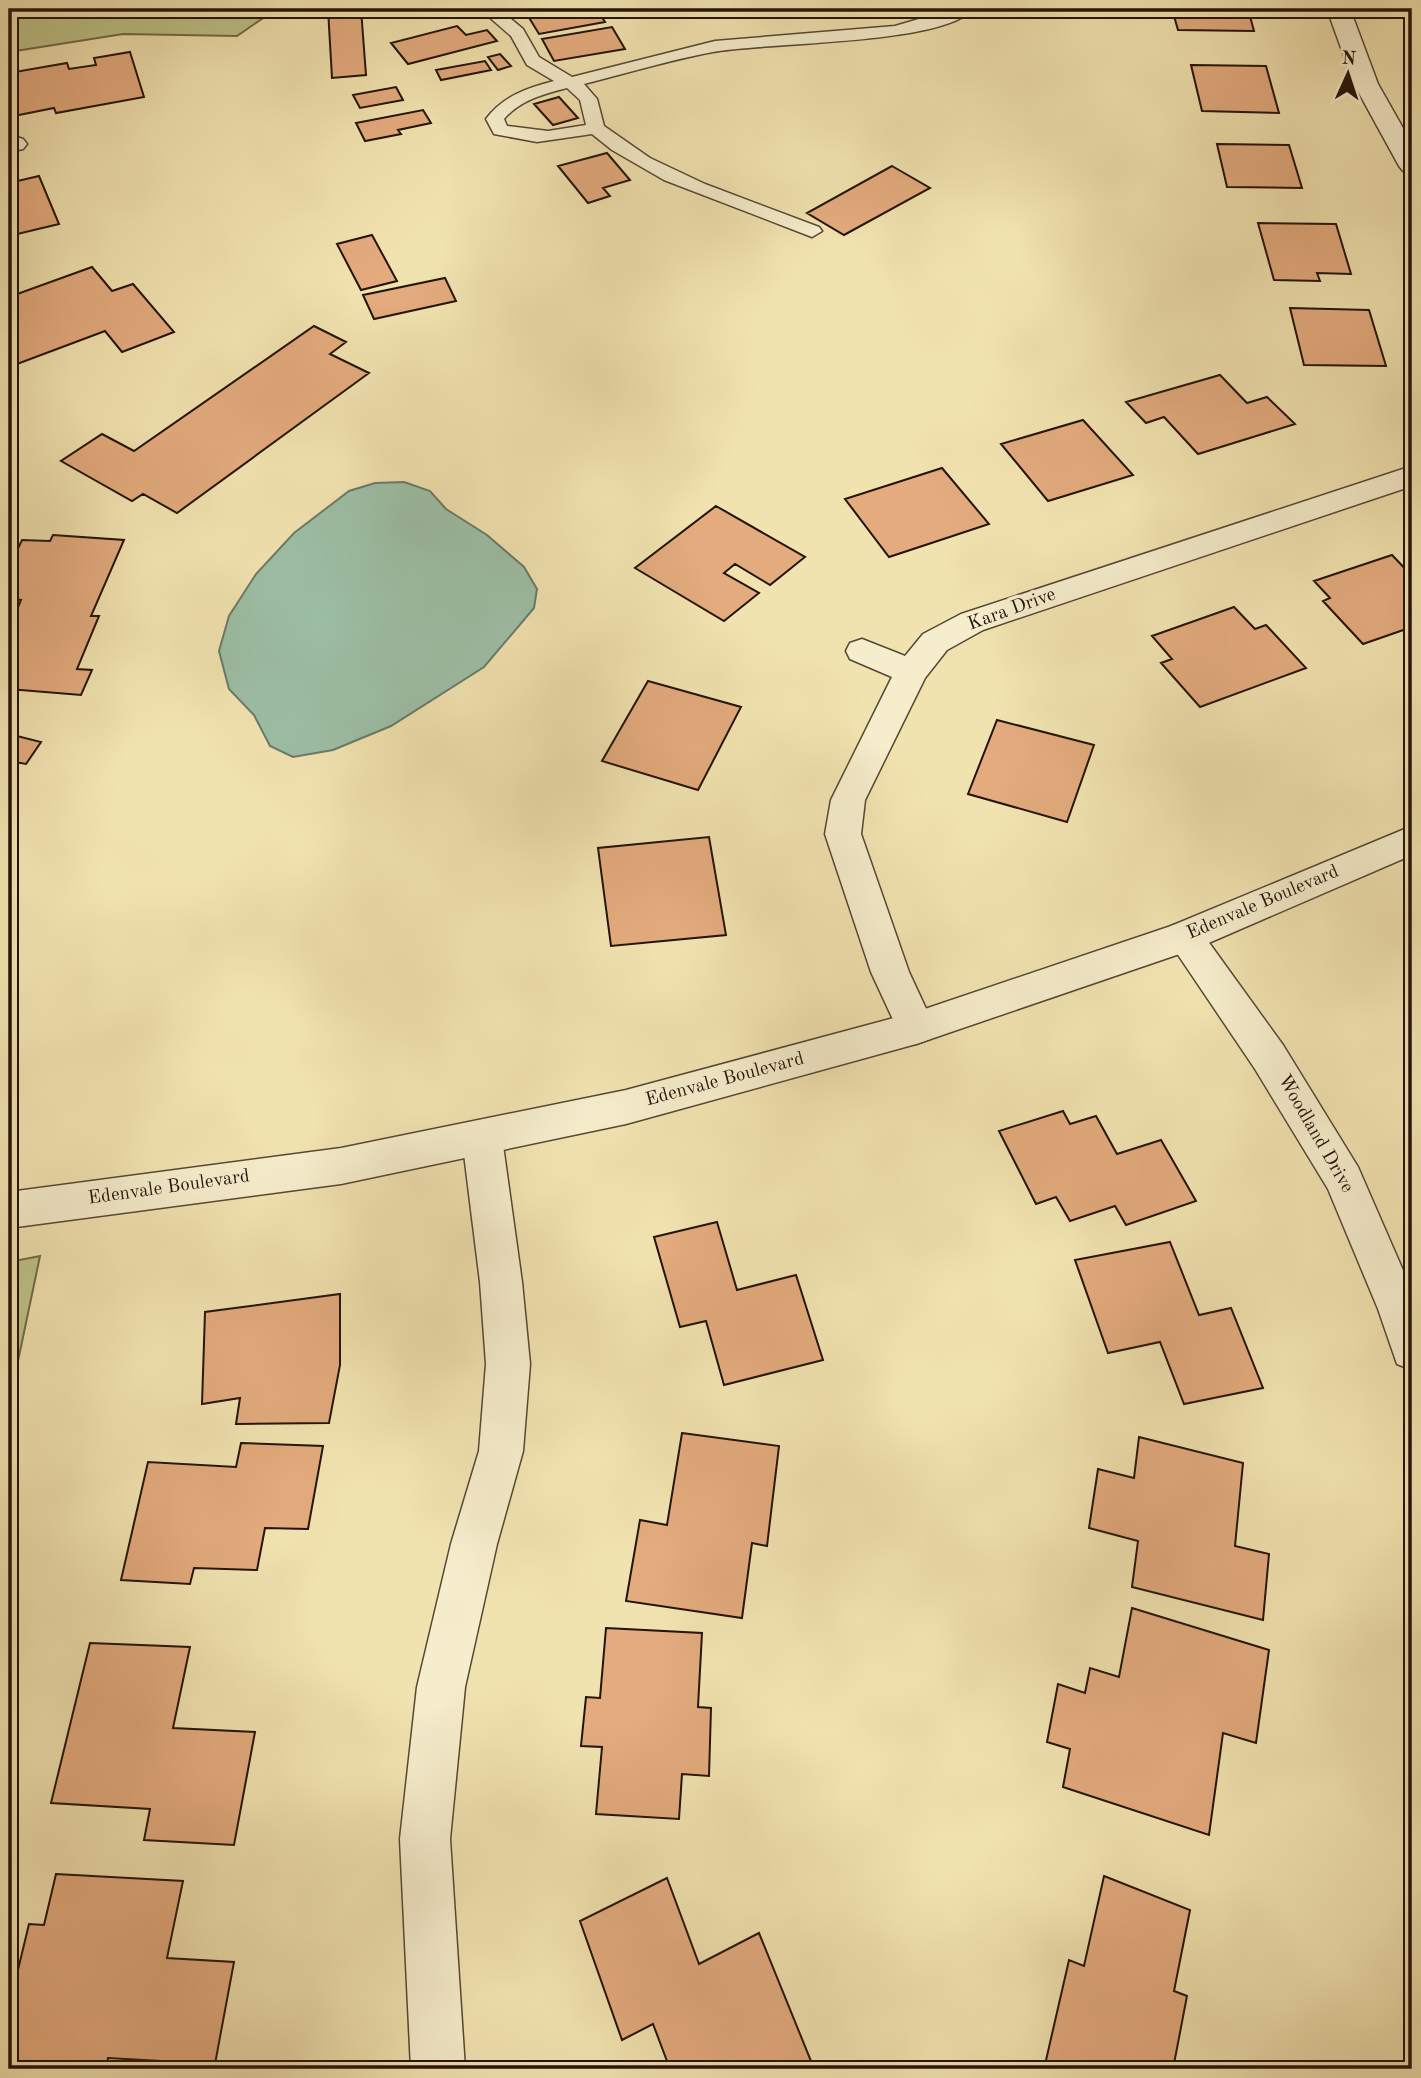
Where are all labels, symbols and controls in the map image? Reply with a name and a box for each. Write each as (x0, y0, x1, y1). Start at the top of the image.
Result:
north arrow (1312, 38, 1382, 108)
text: N (1341, 50, 1357, 69)
street label: Kara Drive (966, 585, 1058, 635)
street label: Edenvale Boulevard (1184, 862, 1342, 944)
street label: Edenvale Boulevard (644, 1050, 806, 1110)
street label: Woodland Drive (1274, 1072, 1356, 1196)
street label: Edenvale Boulevard (87, 1167, 251, 1209)

